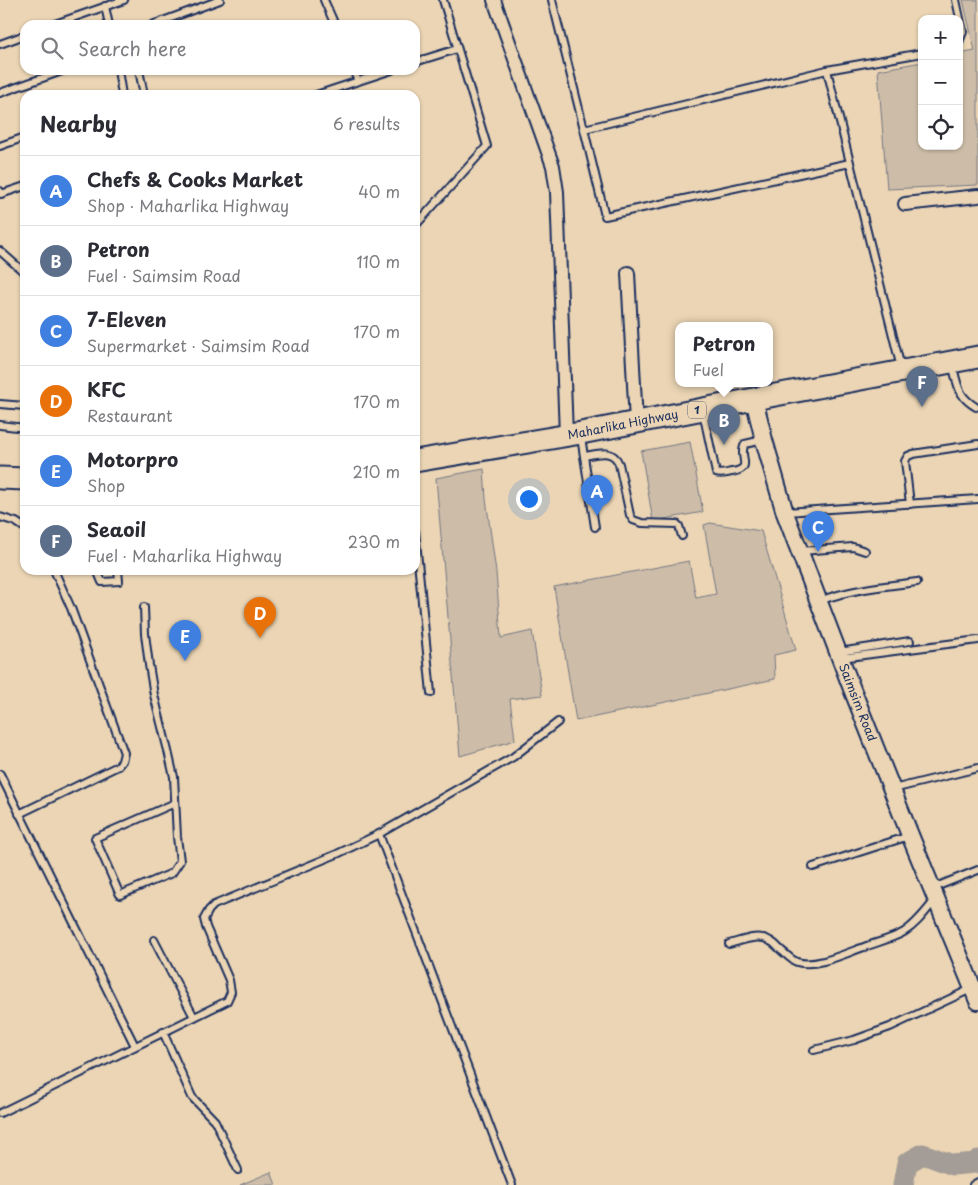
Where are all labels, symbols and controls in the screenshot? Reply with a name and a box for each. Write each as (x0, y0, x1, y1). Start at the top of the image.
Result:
map controls (918, 15, 963, 150)
button: + (918, 15, 963, 60)
search box (20, 20, 420, 75)
icon: search (38, 34, 66, 62)
text: Search here (78, 34, 187, 62)
button: − (918, 60, 963, 105)
button: locate (918, 105, 963, 150)
text: Nearby (40, 107, 117, 139)
text: 6 results (333, 111, 400, 135)
text: Chefs & Cooks Market (87, 165, 303, 193)
text: A (50, 179, 62, 203)
text: 40 m (358, 179, 400, 203)
text: Shop · Maharlika Highway (87, 193, 289, 217)
text: Petron (87, 235, 150, 263)
text: B (51, 249, 61, 273)
text: 110 m (357, 249, 400, 273)
text: Fuel · Saimsim Road (87, 263, 241, 287)
text: 7-Eleven (87, 305, 167, 333)
text: C (50, 319, 62, 343)
text: 170 m (354, 319, 400, 343)
popup (675, 322, 773, 387)
text: Petron (693, 329, 755, 357)
text: Supermarket · Saimsim Road (87, 333, 310, 357)
text: Fuel (693, 357, 724, 381)
pin: F (906, 366, 938, 407)
text: KFC (87, 375, 126, 403)
text: D (50, 389, 62, 413)
text: 170 m (354, 389, 400, 413)
road number: 1 (688, 402, 706, 418)
text: Restaurant (87, 403, 173, 427)
street label: Maharlika Highway (566, 404, 679, 443)
pin: B (708, 404, 740, 445)
text: Motorpro (87, 445, 178, 473)
text: E (51, 459, 61, 483)
text: 210 m (352, 459, 400, 483)
text: Shop (87, 473, 125, 497)
pin: A (581, 475, 613, 516)
your location (516, 486, 542, 512)
pin: C (802, 511, 834, 552)
text: Seaoil (87, 515, 146, 543)
text: F (51, 529, 61, 553)
text: 230 m (348, 529, 400, 553)
text: Fuel · Maharlika Highway (87, 543, 282, 567)
pin: D (244, 597, 276, 638)
pin: E (169, 620, 201, 661)
street label: Saimsim Road (835, 661, 882, 744)

